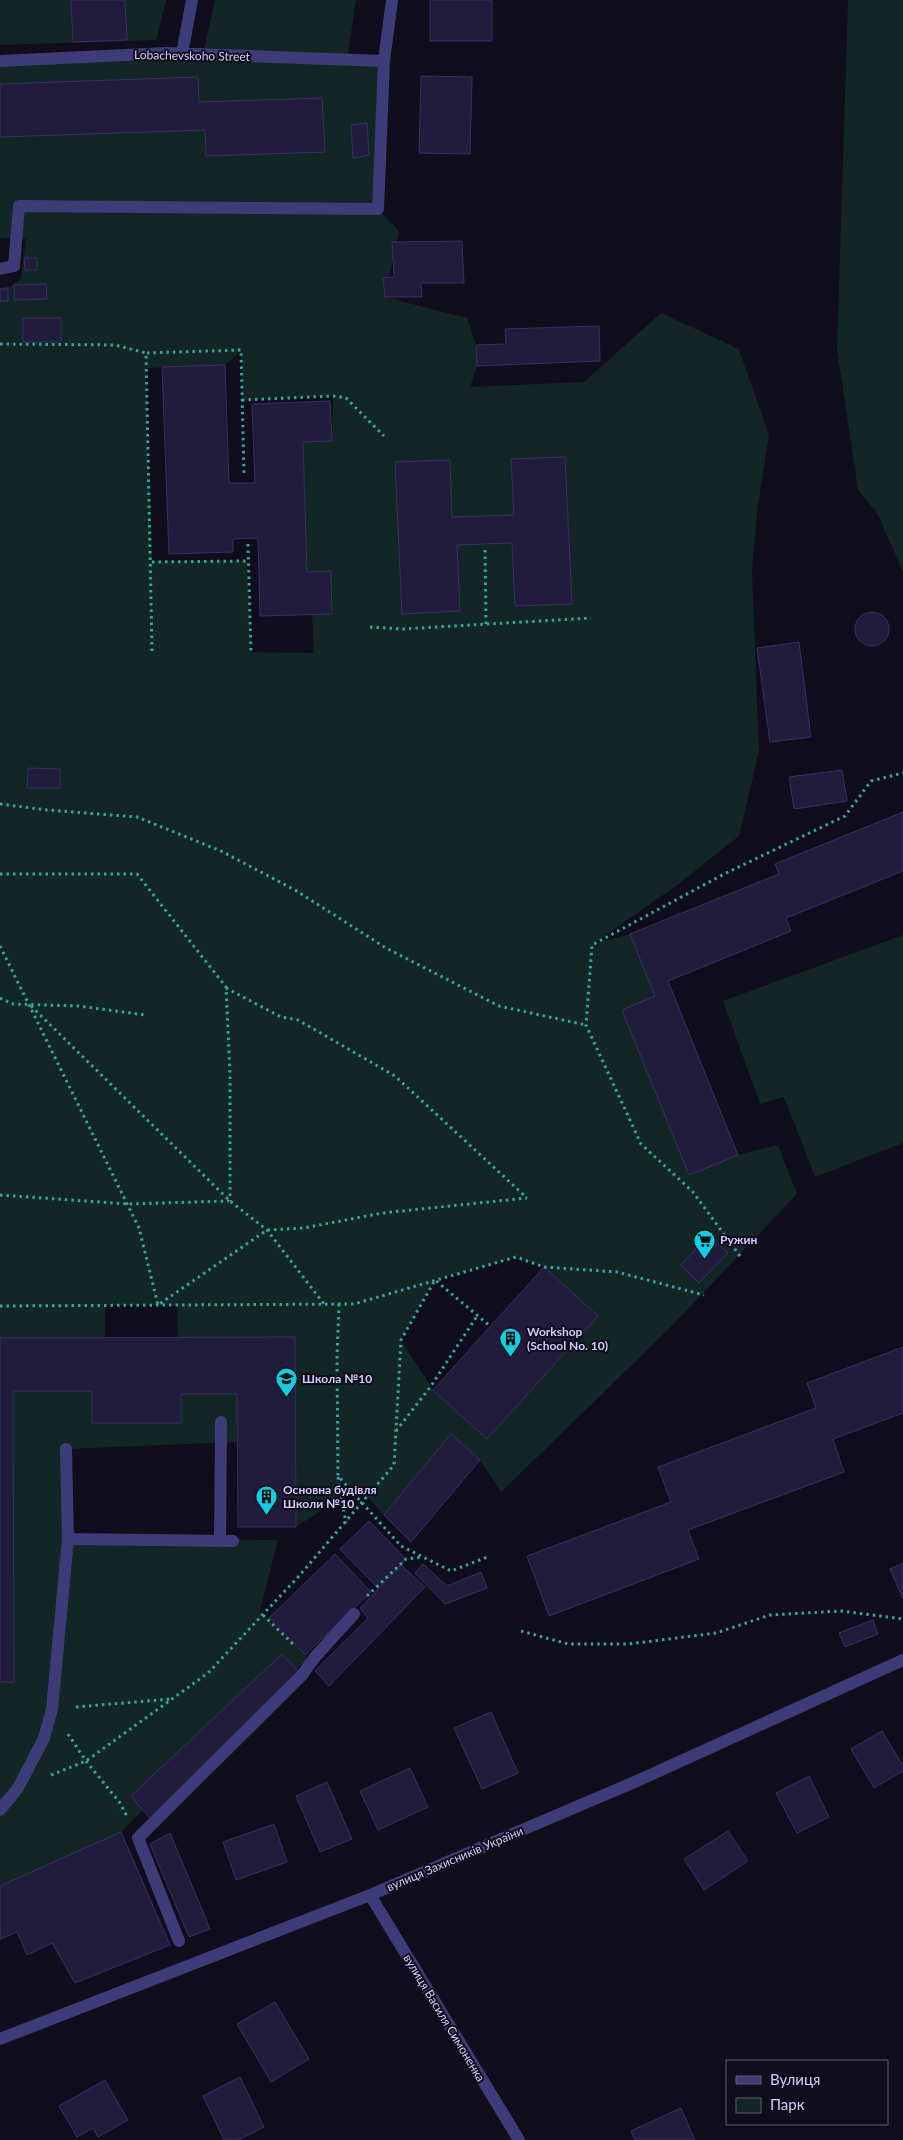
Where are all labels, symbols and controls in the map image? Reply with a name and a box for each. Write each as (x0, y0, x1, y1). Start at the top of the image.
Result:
street label: Lobachevskoho Street (134, 47, 251, 64)
supermarket icon: Ружин (692, 1228, 716, 1259)
place label: Ружин (720, 1232, 758, 1247)
place label: Workshop (School No. 10) (527, 1324, 608, 1353)
building icon: Workshop (School No. 10) (499, 1327, 523, 1358)
school or university icon: Школа №10 (274, 1367, 298, 1398)
place label: Школа №10 (302, 1371, 372, 1386)
place label: Основна будівля Школи №10 (283, 1482, 377, 1511)
building icon: Основна будівля Школи №10 (255, 1485, 279, 1516)
street label: вулиця Захисників України (384, 1823, 525, 1894)
street label: вулиця Василя Симоненка (400, 1951, 488, 2084)
legend (726, 2060, 888, 2125)
text: Вулиця (770, 2070, 820, 2088)
text: Парк (770, 2095, 805, 2113)

